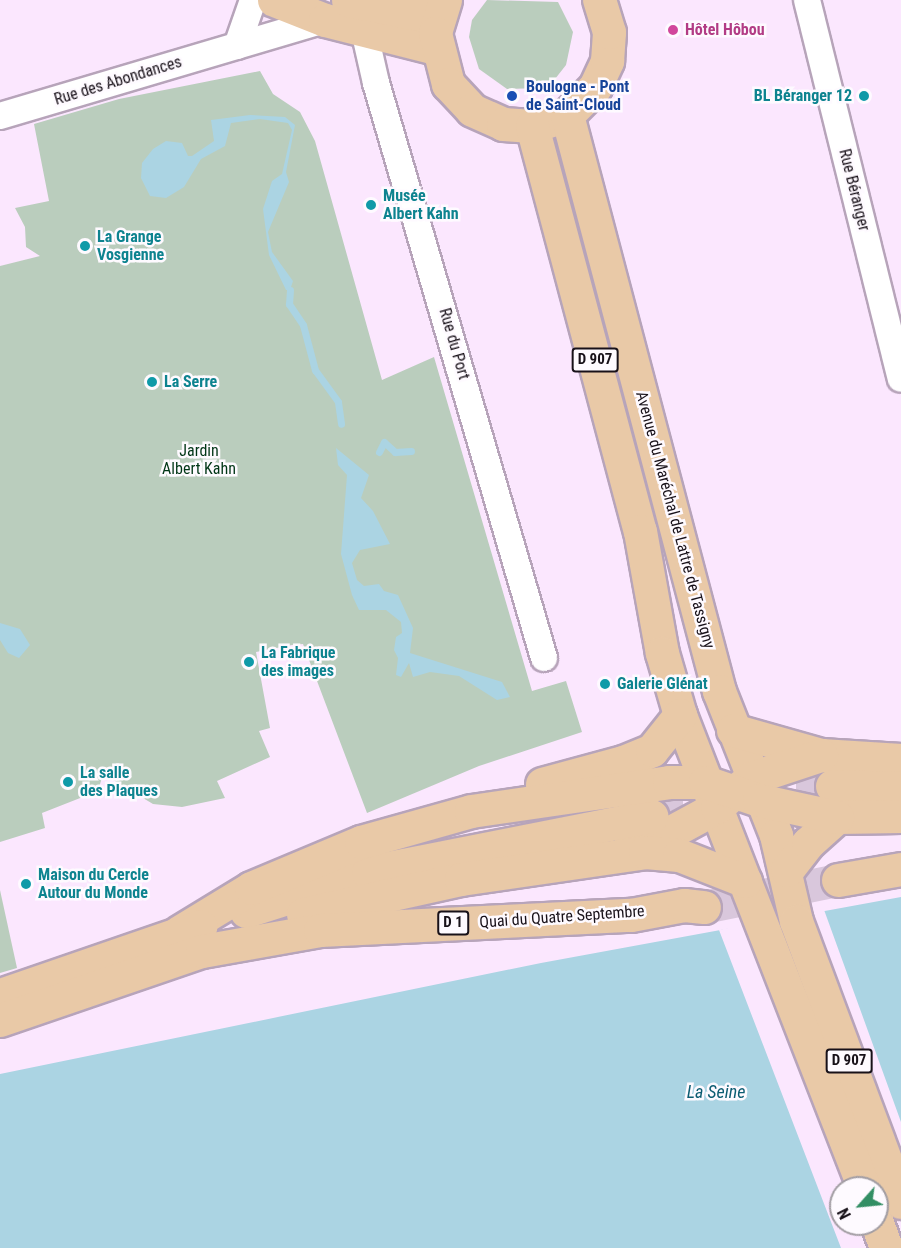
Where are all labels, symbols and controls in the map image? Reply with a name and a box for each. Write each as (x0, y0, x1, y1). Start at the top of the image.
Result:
place label: Hôtel Hôbou (685, 20, 765, 40)
marker: Hôtel Hôbou (666, 23, 680, 37)
street label: Rue des Abondances (52, 52, 184, 110)
place label: Boulogne - Pont de Saint-Cloud (526, 77, 629, 115)
place label: BL Béranger 12 (754, 86, 852, 106)
marker: Boulogne - Pont de Saint-Cloud (503, 87, 521, 105)
marker: BL Béranger 12 (857, 89, 871, 103)
street label: Rue Béranger (835, 147, 873, 233)
place label: Musée Albert Kahn (383, 186, 459, 224)
marker: Musée Albert Kahn (364, 198, 378, 212)
place label: La Grange Vosgienne (97, 227, 164, 265)
marker: La Grange Vosgienne (78, 239, 92, 253)
street label: Rue du Port (435, 306, 473, 382)
road number: D 907 (571, 348, 619, 372)
place label: La Serre (164, 372, 217, 392)
marker: La Serre (145, 375, 159, 389)
street label: Avenue du Maréchal de Lattre de Tassigny (631, 389, 719, 651)
park label: Jardin Albert Kahn (162, 441, 236, 479)
place label: La Fabrique des images (261, 643, 336, 681)
marker: La Fabrique des images (242, 655, 256, 669)
place label: Galerie Glénat (617, 674, 708, 694)
marker: Galerie Glénat (598, 677, 612, 691)
place label: La salle des Plaques (80, 763, 158, 801)
marker: La salle des Plaques (61, 775, 75, 789)
place label: Maison du Cercle Autour du Monde (38, 865, 149, 903)
marker: Maison du Cercle Autour du Monde (19, 877, 33, 891)
street label: Quai du Quatre Septembre (479, 902, 645, 932)
road number: D 1 (436, 911, 470, 935)
road number: D 907 (825, 1049, 873, 1073)
water label: La Seine (687, 1081, 745, 1103)
north arrow (829, 1176, 889, 1236)
text: N (834, 1205, 855, 1222)

